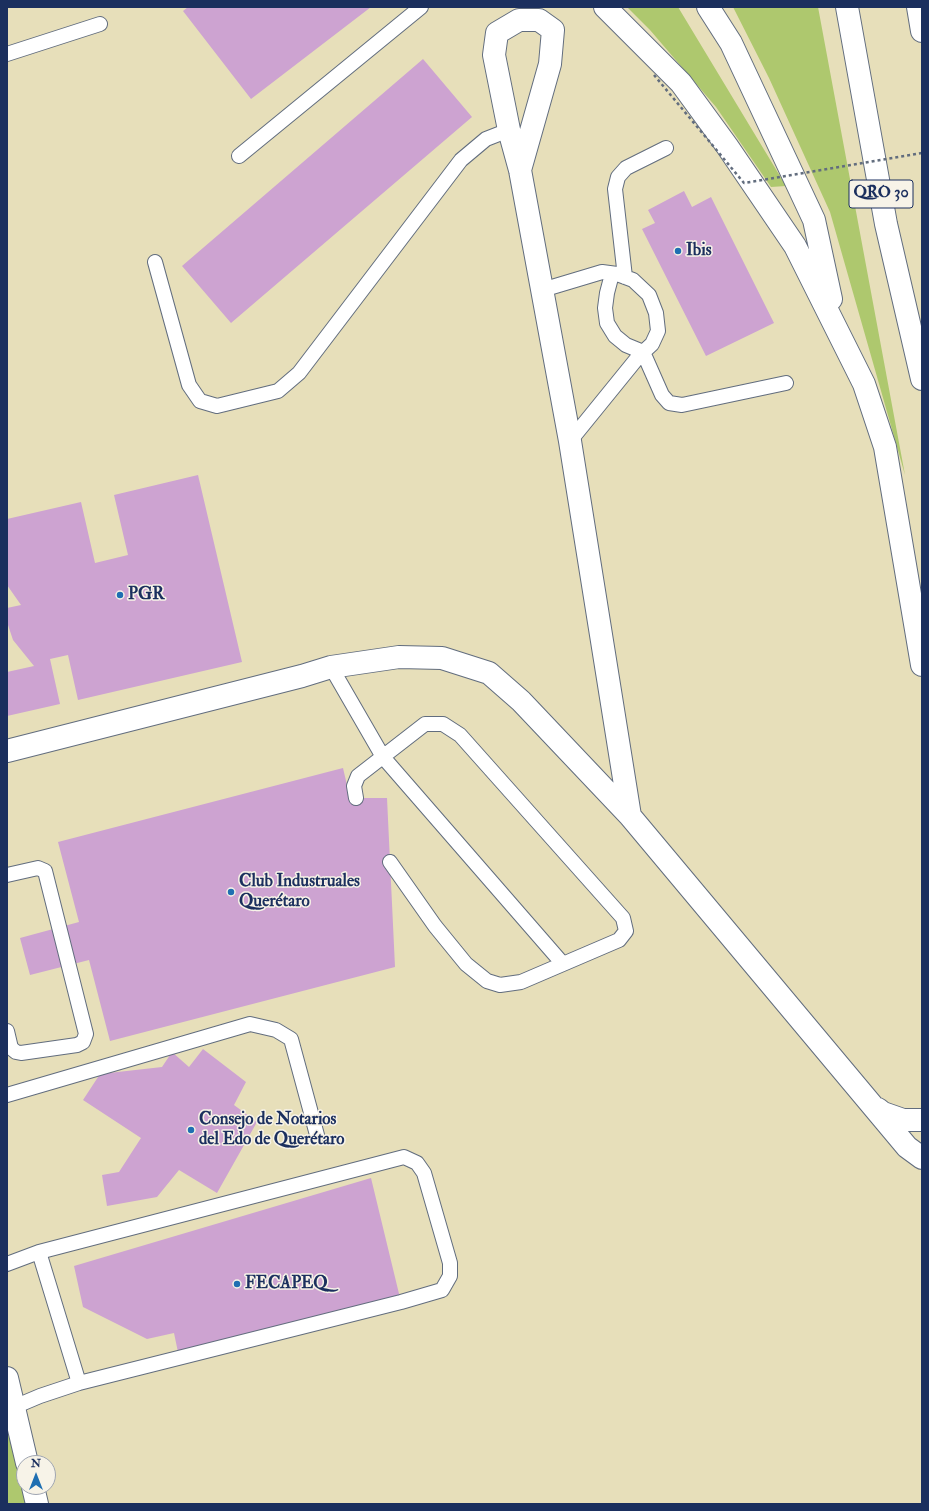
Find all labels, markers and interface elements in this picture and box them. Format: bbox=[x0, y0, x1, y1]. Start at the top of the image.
road number: QRO 30 bbox=[849, 180, 913, 208]
place label: Ibis bbox=[686, 241, 712, 261]
marker: Ibis bbox=[673, 246, 683, 256]
place label: PGR bbox=[128, 585, 164, 605]
marker: PGR bbox=[115, 590, 125, 600]
place label: Club Industruales Querétaro bbox=[239, 872, 360, 912]
marker: Club Industruales Querétaro bbox=[226, 887, 236, 897]
place label: Consejo de Notarios del Edo de Querétaro bbox=[199, 1110, 344, 1150]
marker: Consejo de Notarios del Edo de Querétaro bbox=[186, 1125, 196, 1135]
place label: FECAPEQ bbox=[245, 1274, 328, 1294]
marker: FECAPEQ bbox=[232, 1279, 242, 1289]
north arrow bbox=[16, 1455, 56, 1495]
text: N bbox=[31, 1457, 41, 1470]

